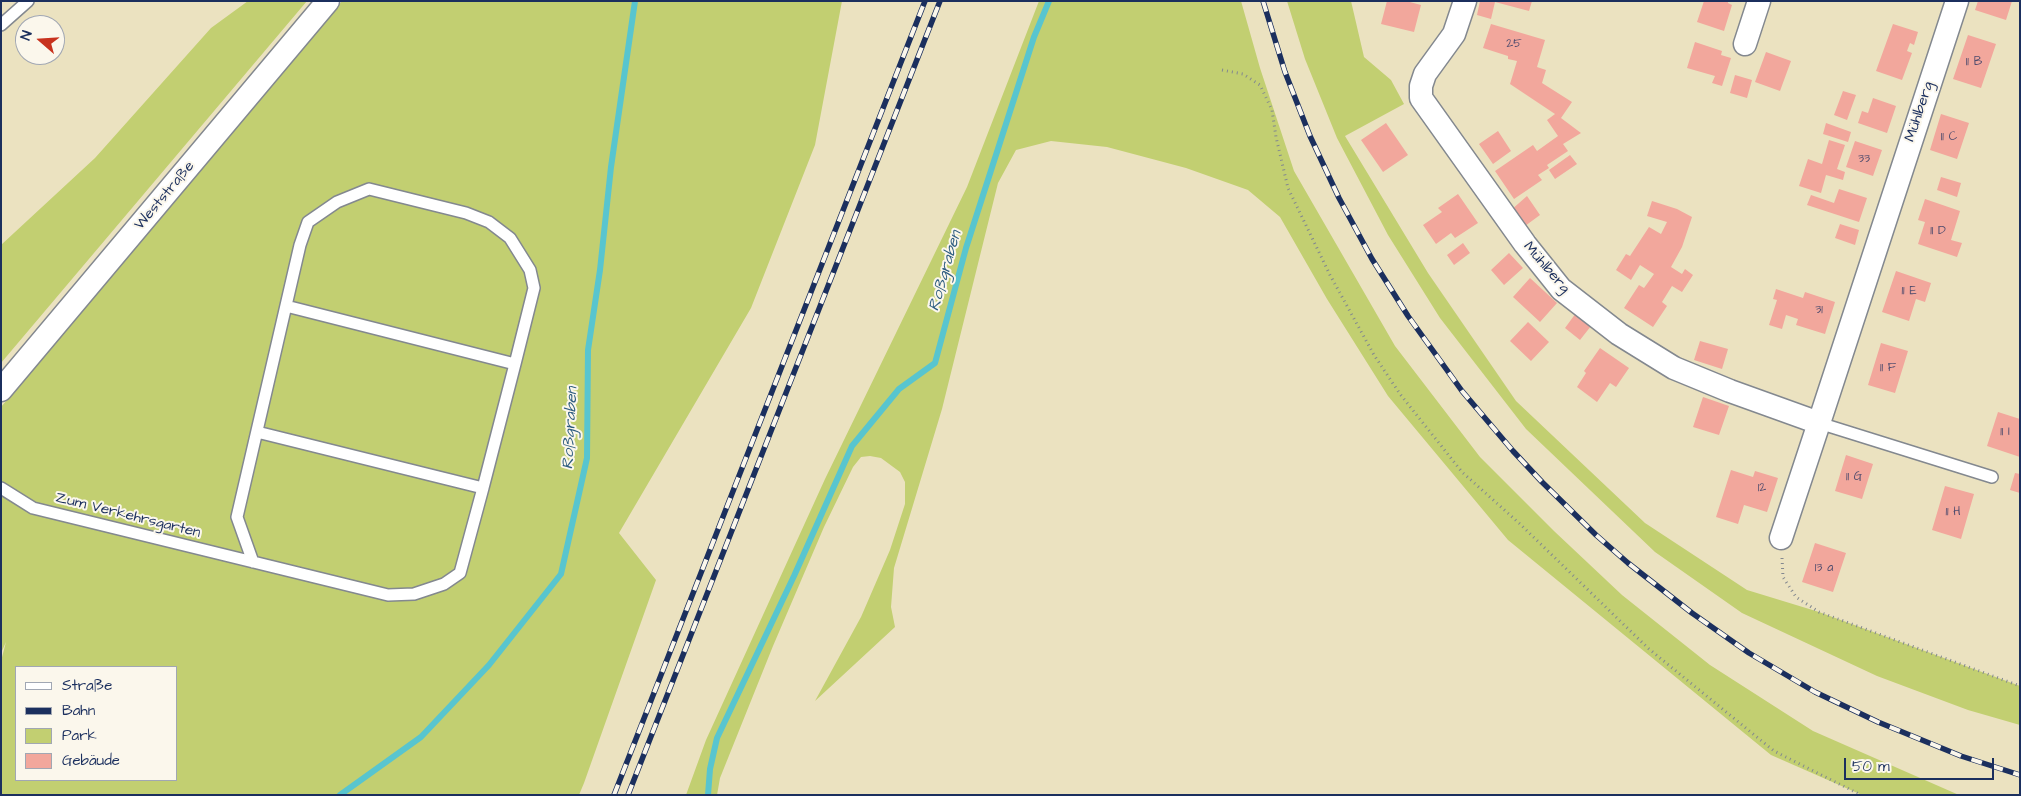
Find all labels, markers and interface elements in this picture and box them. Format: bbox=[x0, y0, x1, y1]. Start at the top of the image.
north arrow bbox=[15, 15, 65, 65]
text: N bbox=[16, 28, 38, 43]
house number: 25 bbox=[1506, 37, 1522, 51]
house number: 11 B bbox=[1966, 55, 1982, 69]
street label: Mühlberg bbox=[1902, 80, 1938, 144]
house number: 11 C bbox=[1941, 130, 1957, 144]
house number: 33 bbox=[1858, 152, 1870, 166]
street label: Weststraße bbox=[131, 158, 199, 234]
house number: 11 D bbox=[1930, 224, 1946, 238]
water label: Roßgraben bbox=[925, 229, 967, 313]
street label: Mühlberg bbox=[1519, 239, 1573, 297]
house number: 11 E bbox=[1902, 284, 1916, 298]
house number: 31 bbox=[1815, 303, 1823, 317]
house number: 11 F bbox=[1880, 361, 1896, 375]
water label: Roßgraben bbox=[559, 386, 583, 470]
house number: 11 I bbox=[2000, 425, 2010, 439]
house number: 11 G bbox=[1846, 470, 1862, 484]
house number: 12 bbox=[1758, 481, 1766, 495]
street label: Zum Verkehrsgarten bbox=[54, 489, 202, 543]
house number: 11 H bbox=[1945, 505, 1961, 519]
house number: 13 a bbox=[1815, 561, 1833, 575]
legend bbox=[15, 666, 178, 781]
text: Straße bbox=[62, 675, 112, 696]
text: Bahn bbox=[62, 700, 95, 721]
text: Park bbox=[62, 725, 97, 746]
scale bar bbox=[1846, 748, 1996, 780]
text: Gebäude bbox=[62, 750, 120, 771]
text: 50 m bbox=[1852, 756, 1890, 777]

